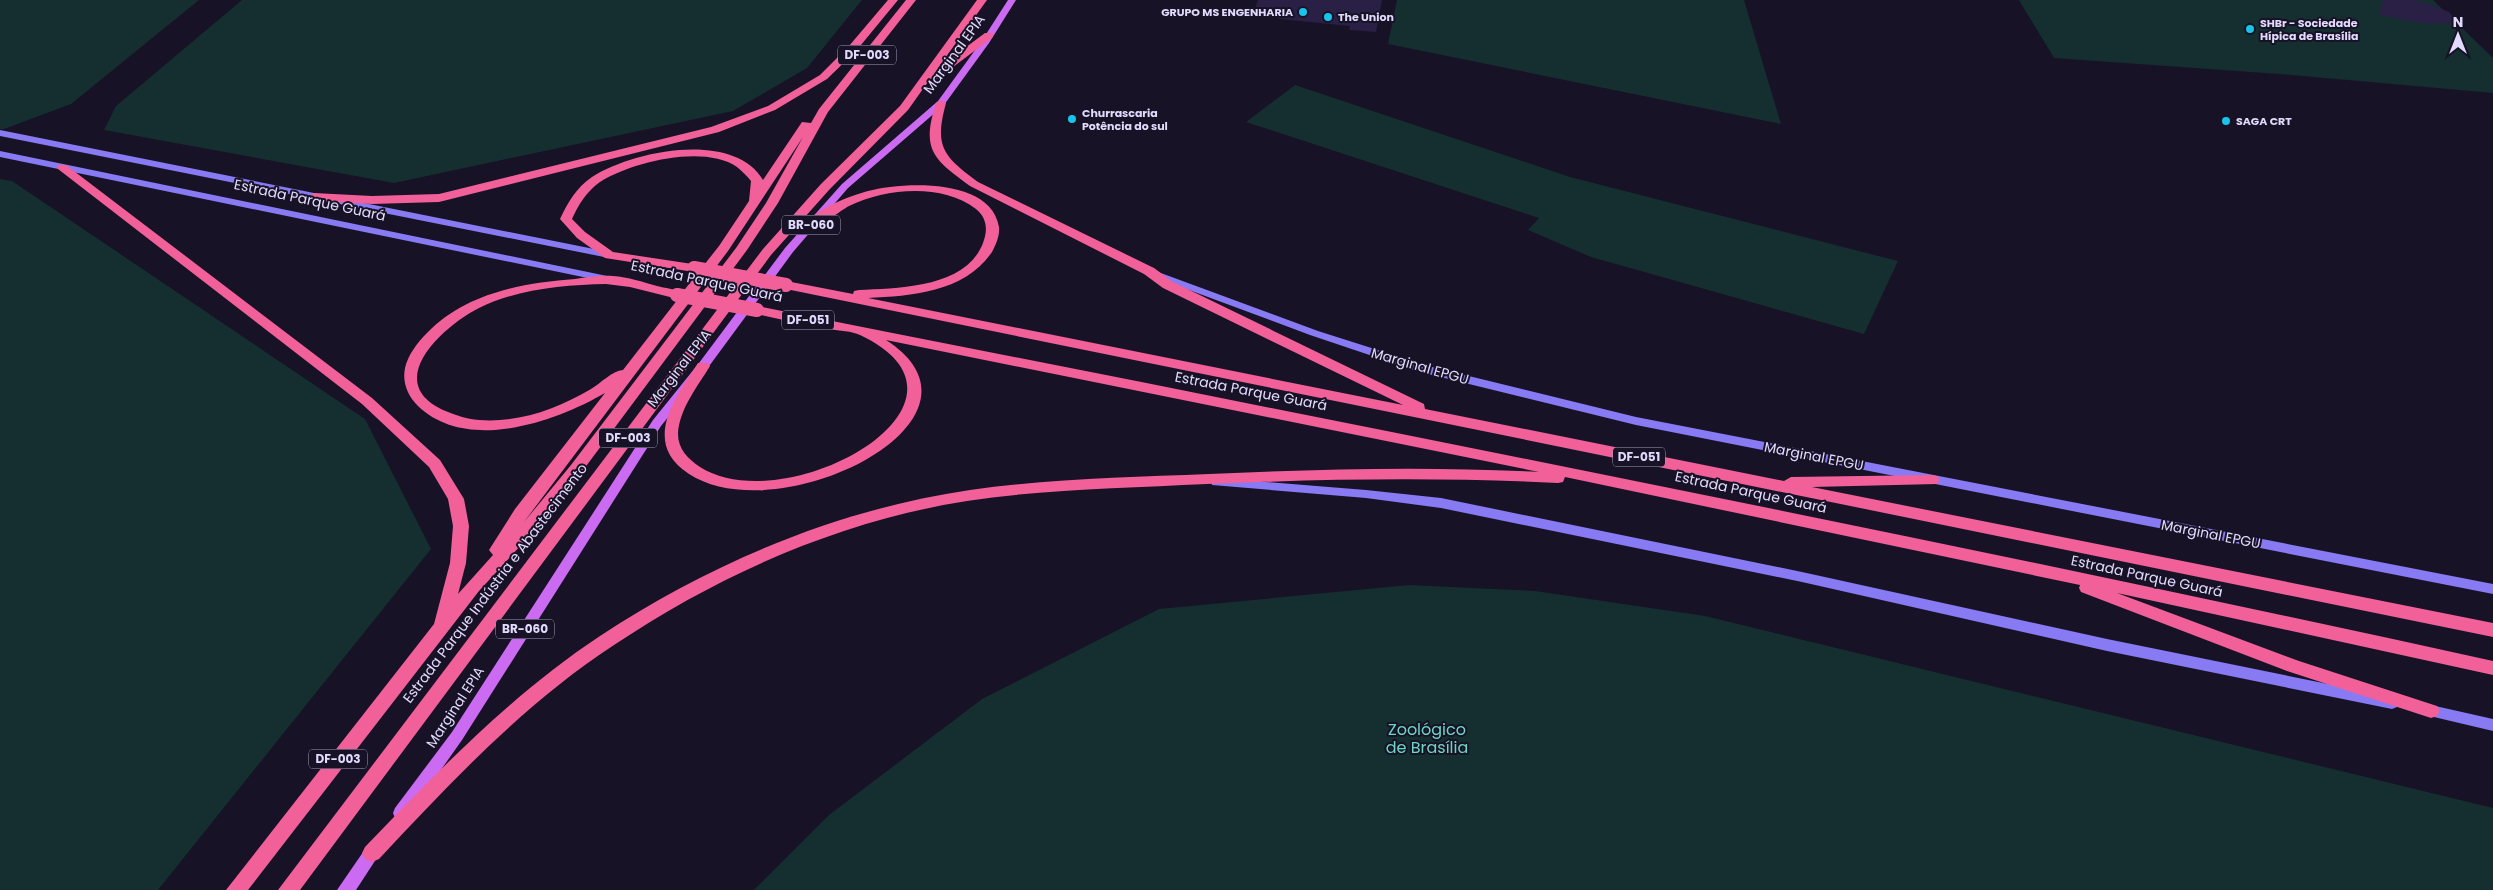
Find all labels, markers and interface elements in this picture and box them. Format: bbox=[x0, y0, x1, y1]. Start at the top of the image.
place label: GRUPO MS ENGENHARIA bbox=[1161, 4, 1293, 20]
marker: GRUPO MS ENGENHARIA bbox=[1297, 6, 1309, 18]
place label: The Union bbox=[1338, 9, 1394, 25]
street label: Marginal EPIA bbox=[918, 10, 990, 98]
north arrow bbox=[2433, 10, 2483, 60]
marker: The Union bbox=[1322, 11, 1334, 23]
text: N bbox=[2453, 12, 2463, 32]
place label: SHBr - Sociedade Hípica de Brasília bbox=[2260, 15, 2358, 44]
marker: SHBr - Sociedade Hípica de Brasília bbox=[2244, 23, 2256, 35]
road number: DF-003 bbox=[838, 46, 896, 64]
place label: Churrascaria Potência do sul bbox=[1082, 105, 1168, 134]
marker: Churrascaria Potência do sul bbox=[1066, 113, 1078, 125]
place label: SAGA CRT bbox=[2236, 113, 2292, 129]
marker: SAGA CRT bbox=[2220, 115, 2232, 127]
street label: Estrada Parque Guará bbox=[232, 174, 388, 226]
road number: BR-060 bbox=[782, 216, 840, 234]
street label: Estrada Parque Guará bbox=[629, 255, 785, 307]
road number: DF-051 bbox=[782, 310, 834, 330]
street label: Marginal EPIA bbox=[642, 325, 716, 411]
street label: Marginal EPGU bbox=[1369, 342, 1471, 390]
street label: Estrada Parque Guará bbox=[1173, 366, 1329, 416]
road number: DF-003 bbox=[599, 428, 657, 448]
street label: Marginal EPGU bbox=[1763, 437, 1865, 475]
road number: DF-051 bbox=[1613, 448, 1665, 467]
street label: Estrada Parque Indústria e Abastecimento bbox=[398, 459, 592, 707]
street label: Estrada Parque Guará bbox=[1673, 466, 1829, 518]
street label: Marginal EPGU bbox=[2160, 515, 2262, 553]
street label: Estrada Parque Guará bbox=[2069, 550, 2225, 602]
road number: BR-060 bbox=[496, 620, 554, 638]
street label: Marginal EPIA bbox=[421, 662, 489, 752]
park label: Zoológico de Brasília bbox=[1386, 718, 1468, 759]
road number: DF-003 bbox=[309, 750, 367, 769]

